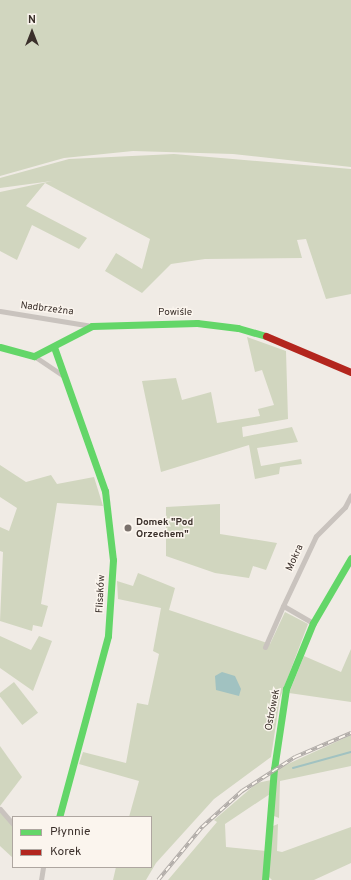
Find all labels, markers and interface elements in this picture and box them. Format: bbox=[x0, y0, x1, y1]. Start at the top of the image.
north arrow bbox=[12, 12, 52, 52]
text: N bbox=[28, 13, 36, 27]
street label: Nadbrzeżna bbox=[20, 300, 74, 318]
street label: Powiśle bbox=[158, 307, 192, 319]
place label: Domek "Pod Orzechem" bbox=[136, 516, 193, 540]
marker: Domek "Pod Orzechem" bbox=[123, 523, 133, 533]
street label: Mokra bbox=[284, 543, 306, 573]
street label: Flisaków bbox=[94, 575, 108, 613]
street label: Ostrówek bbox=[263, 688, 283, 732]
legend bbox=[12, 816, 152, 868]
text: Płynnie bbox=[50, 824, 90, 840]
text: Korek bbox=[50, 844, 81, 860]

